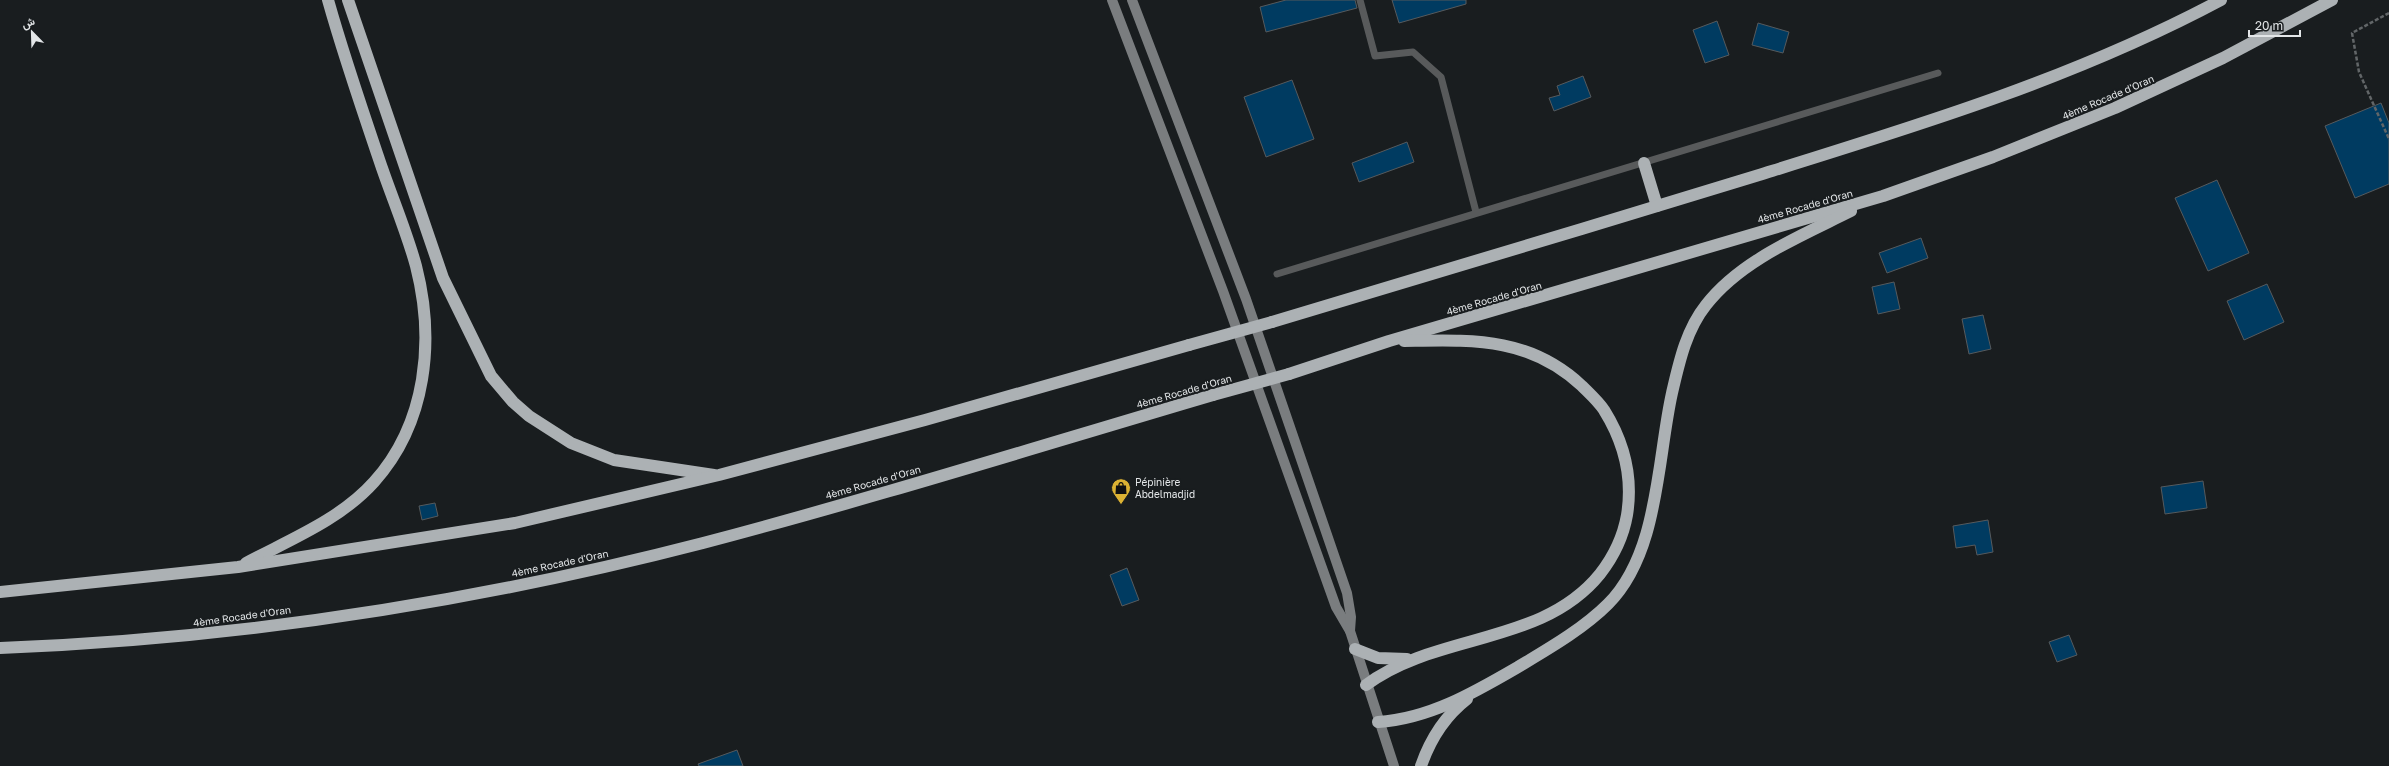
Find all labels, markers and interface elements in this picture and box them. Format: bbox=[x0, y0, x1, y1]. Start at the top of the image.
north arrow bbox=[12, 12, 52, 52]
scale bar bbox=[2249, 12, 2300, 38]
text: ش bbox=[19, 14, 37, 32]
text: 20 m bbox=[2255, 18, 2283, 33]
street label: 4ème Rocade d'Oran bbox=[2060, 72, 2156, 122]
street label: 4ème Rocade d'Oran bbox=[1756, 187, 1854, 225]
street label: 4ème Rocade d'Oran bbox=[1445, 279, 1543, 317]
street label: 4ème Rocade d'Oran bbox=[1135, 372, 1233, 410]
street label: 4ème Rocade d'Oran bbox=[824, 463, 922, 501]
place label: Pépinière Abdelmadjid bbox=[1135, 476, 1195, 500]
shop icon: Pépinière Abdelmadjid bbox=[1110, 477, 1132, 505]
street label: 4ème Rocade d'Oran bbox=[511, 547, 609, 579]
street label: 4ème Rocade d'Oran bbox=[192, 603, 292, 629]

